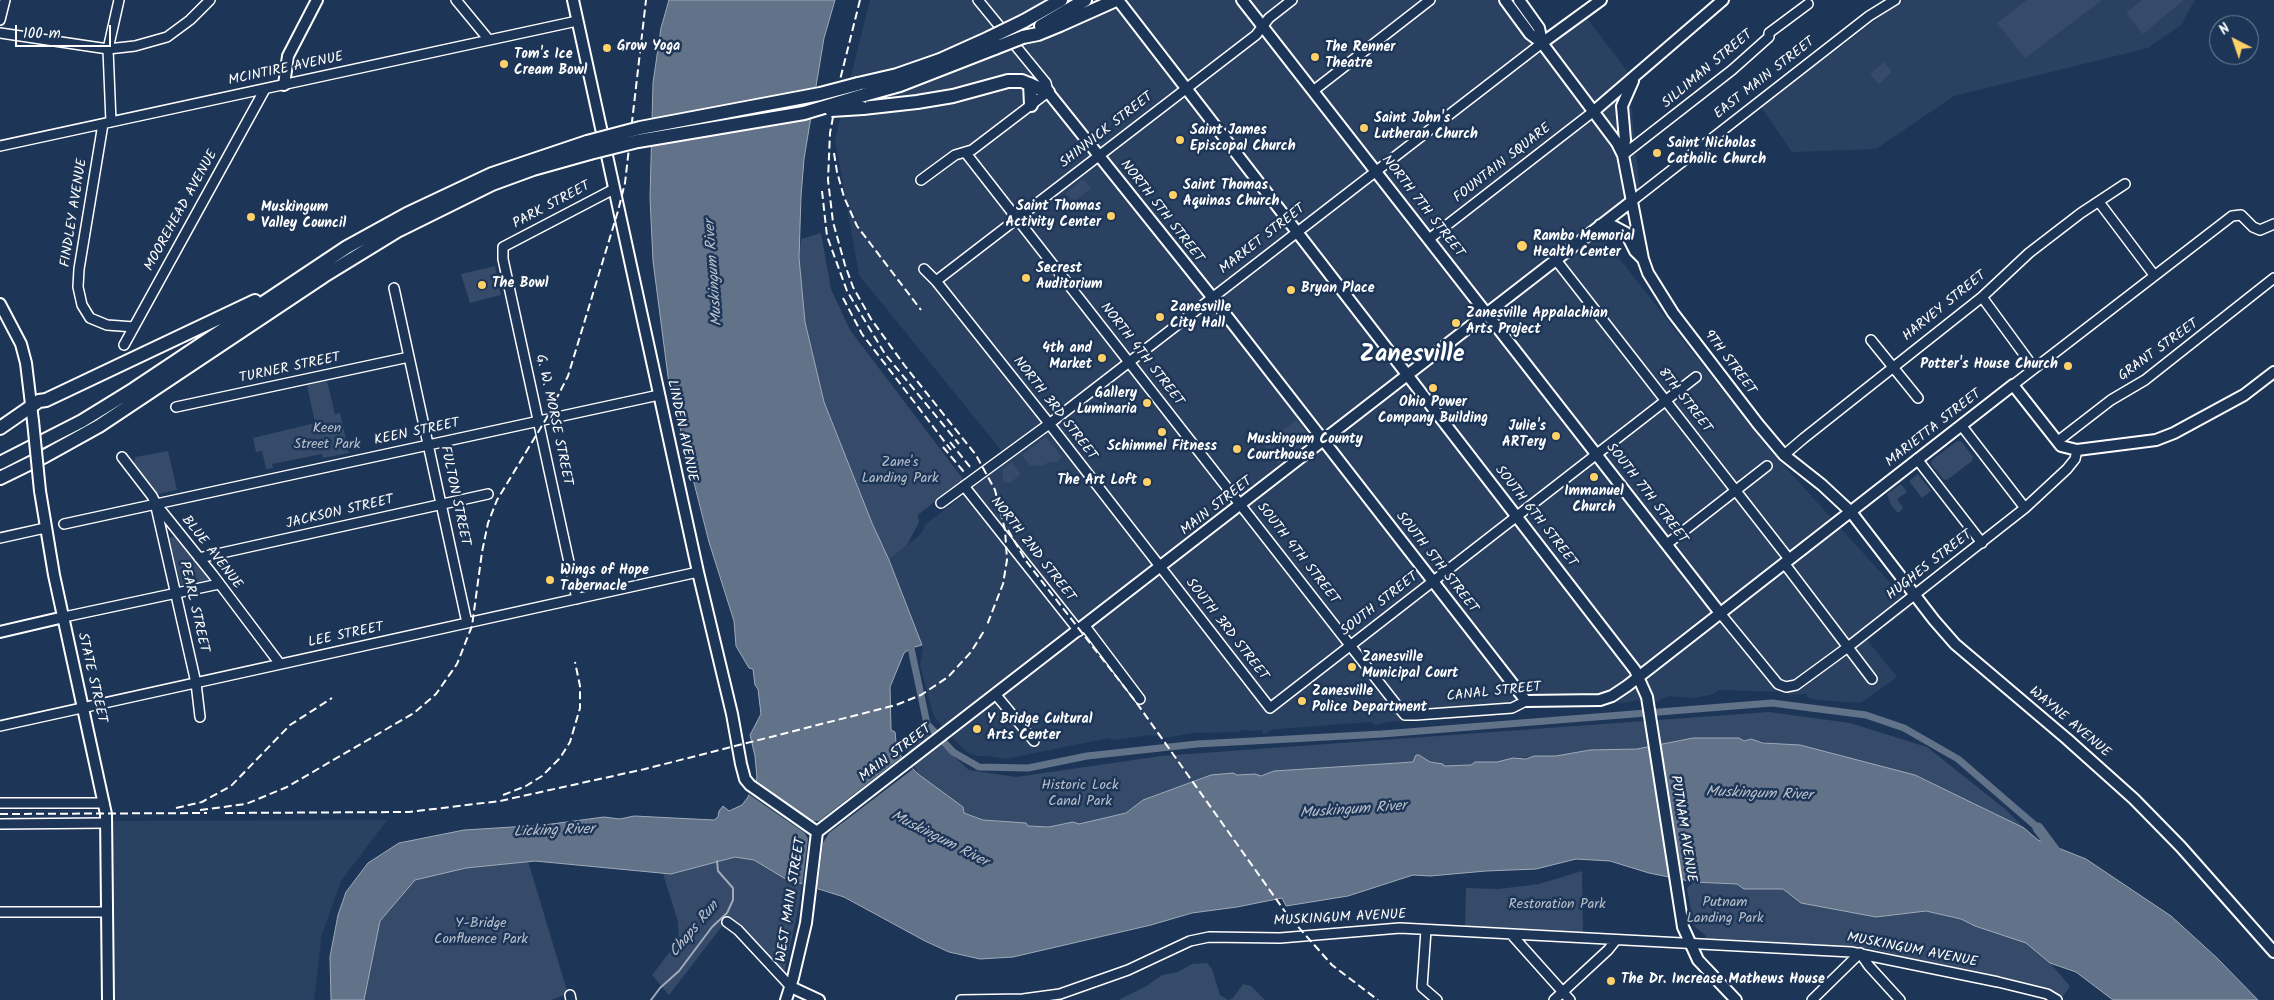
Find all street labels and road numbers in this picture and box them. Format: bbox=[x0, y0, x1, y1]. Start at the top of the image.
street label: SILLIMAN STREET bbox=[1659, 27, 1757, 113]
street label: EAST MAIN STREET bbox=[1711, 34, 1819, 124]
street label: MCINTIRE AVENUE bbox=[227, 50, 345, 90]
street label: SHINNICK STREET bbox=[1057, 89, 1157, 173]
street label: FOUNTAIN SQUARE bbox=[1451, 121, 1555, 207]
street label: MOOREHEAD AVENUE bbox=[142, 148, 222, 274]
street label: NORTH 7TH STREET bbox=[1377, 153, 1467, 261]
street label: FINDLEY AVENUE bbox=[58, 157, 92, 269]
street label: NORTH 5TH STREET bbox=[1116, 157, 1206, 267]
street label: PARK STREET bbox=[510, 179, 594, 233]
street label: MARKET STREET bbox=[1217, 201, 1309, 279]
street label: HARVEY STREET bbox=[1900, 268, 1990, 346]
street label: NORTH 4TH STREET bbox=[1096, 300, 1186, 410]
street label: GRANT STREET bbox=[2116, 316, 2202, 386]
street label: 9TH STREET bbox=[1699, 327, 1759, 399]
street label: TURNER STREET bbox=[238, 350, 342, 388]
street label: G. W. MORSE STREET bbox=[531, 353, 575, 487]
street label: NORTH 3RD STREET bbox=[1008, 354, 1100, 464]
street label: 8TH STREET bbox=[1653, 365, 1715, 437]
street label: LINDEN AVENUE bbox=[662, 378, 700, 484]
street label: MARIETTA STREET bbox=[1883, 387, 1985, 471]
street label: KEEN STREET bbox=[373, 416, 461, 450]
street label: SOUTH 7TH STREET bbox=[1602, 440, 1690, 548]
street label: FULTON STREET bbox=[435, 445, 473, 547]
street label: SOUTH 6TH STREET bbox=[1490, 463, 1580, 571]
street label: MAIN STREET bbox=[1178, 474, 1256, 540]
street label: JACKSON STREET bbox=[285, 492, 395, 534]
street label: NORTH 2ND STREET bbox=[986, 494, 1078, 606]
street label: SOUTH 4TH STREET bbox=[1252, 500, 1342, 608]
street label: SOUTH 5TH STREET bbox=[1391, 509, 1481, 617]
street label: BLUE AVENUE bbox=[177, 513, 245, 593]
street label: HUGHES STREET bbox=[1884, 527, 1976, 605]
street label: PEARL STREET bbox=[174, 560, 212, 654]
street label: SOUTH STREET bbox=[1338, 569, 1422, 641]
street label: SOUTH 3RD STREET bbox=[1181, 576, 1271, 684]
street label: LEE STREET bbox=[307, 620, 385, 652]
street label: STATE STREET bbox=[73, 631, 109, 725]
street label: CANAL STREET bbox=[1446, 680, 1542, 706]
street label: WAYNE AVENUE bbox=[2025, 684, 2113, 762]
street label: MAIN STREET bbox=[857, 721, 935, 787]
street label: PUTNAM AVENUE bbox=[1665, 774, 1699, 884]
street label: WEST MAIN STREET bbox=[774, 837, 810, 963]
street label: MUSKINGUM AVENUE bbox=[1273, 907, 1407, 931]
street label: MUSKINGUM AVENUE bbox=[1845, 930, 1979, 972]

